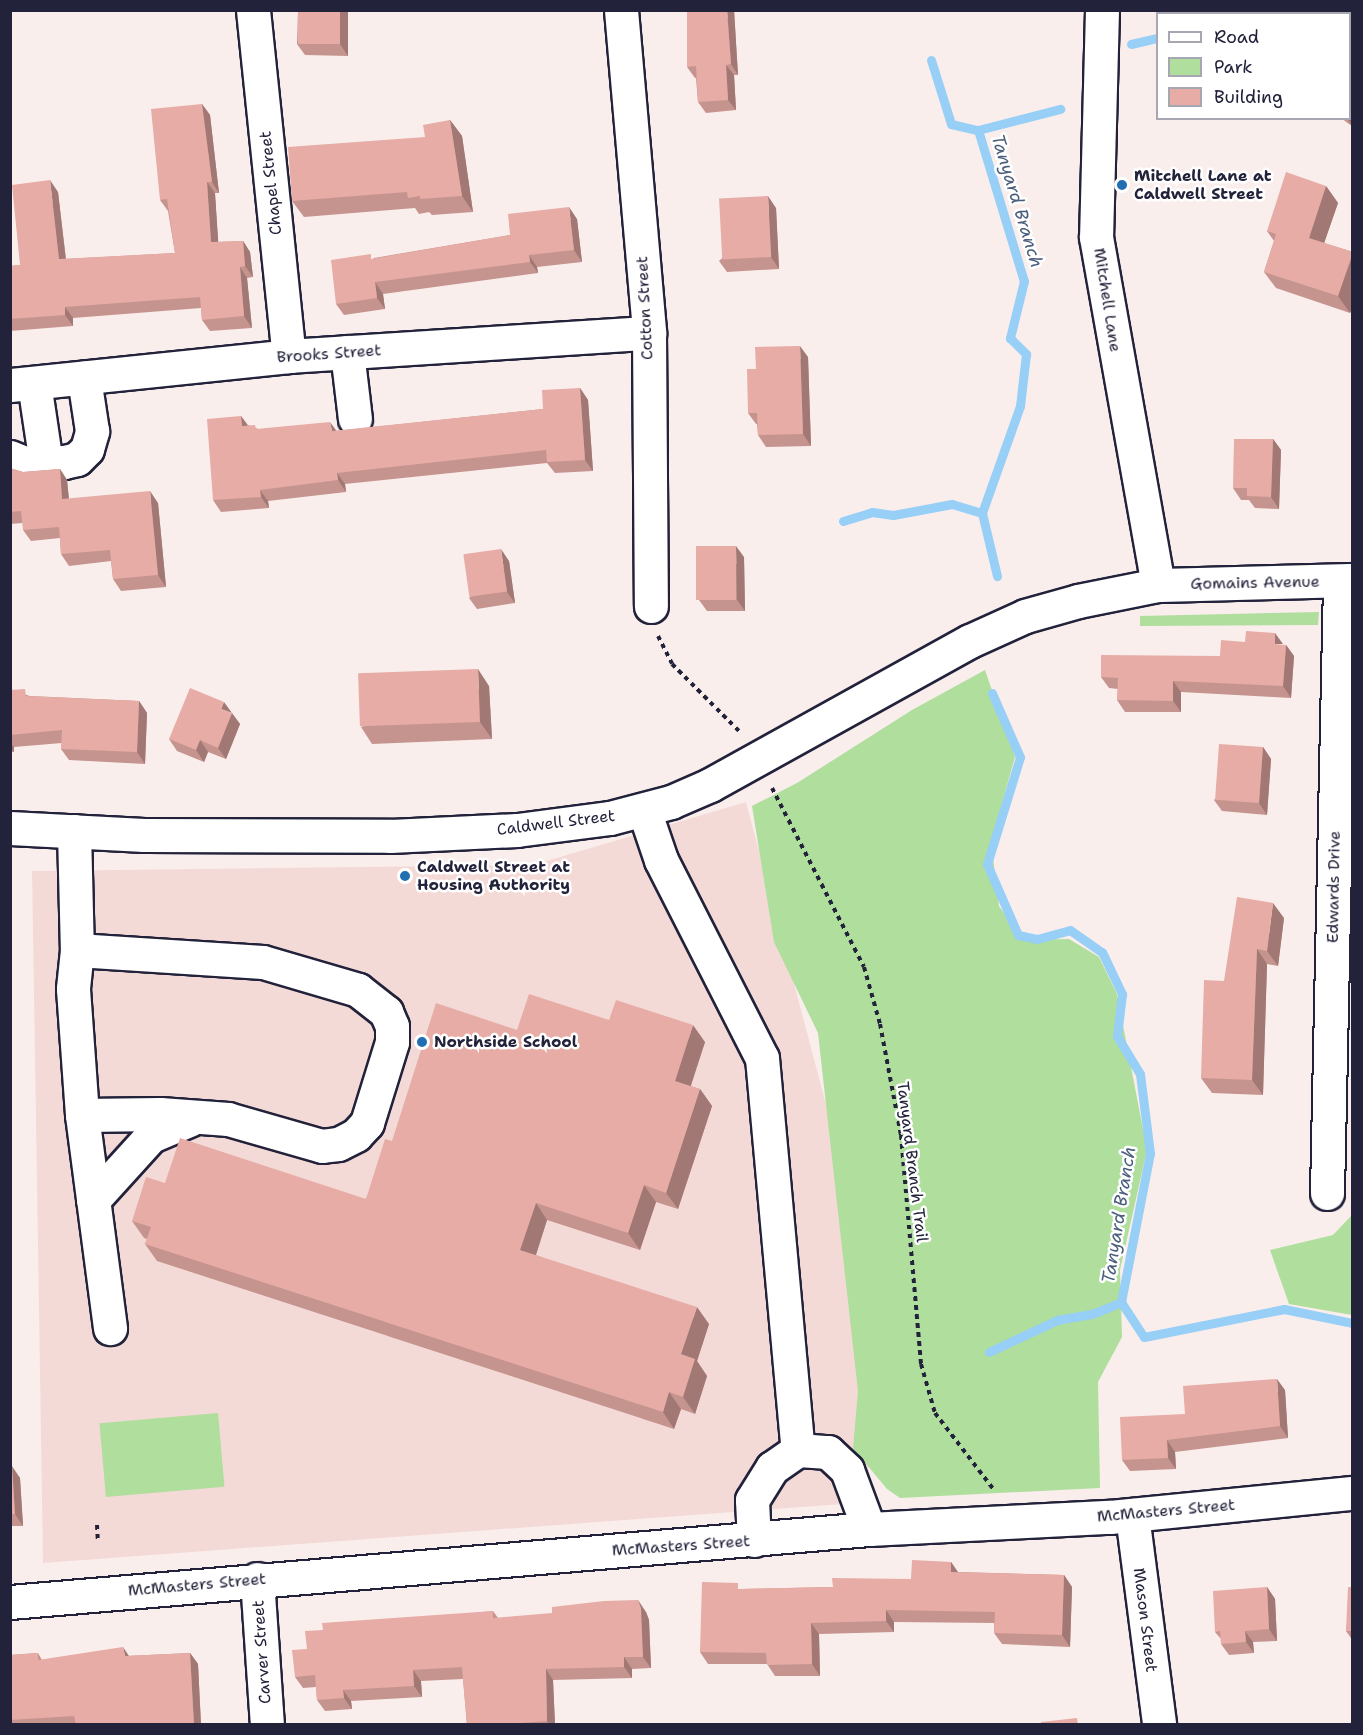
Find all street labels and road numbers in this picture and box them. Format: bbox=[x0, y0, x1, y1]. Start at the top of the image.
street label: Chapel Street bbox=[256, 130, 286, 236]
street label: Mitchell Lane bbox=[1089, 247, 1125, 353]
street label: Cotton Street bbox=[633, 256, 657, 360]
street label: Brooks Street bbox=[276, 341, 382, 367]
street label: Gomains Avenue bbox=[1190, 572, 1320, 594]
street label: Caldwell Street bbox=[496, 806, 616, 840]
street label: Edwards Drive bbox=[1323, 831, 1345, 943]
street label: Tanyard Branch Trail bbox=[893, 1081, 931, 1243]
street label: McMasters Street bbox=[1096, 1495, 1236, 1527]
street label: McMasters Street bbox=[611, 1532, 751, 1560]
street label: Mason Street bbox=[1129, 1567, 1161, 1673]
street label: McMasters Street bbox=[127, 1569, 267, 1601]
street label: Carver Street bbox=[249, 1599, 275, 1705]

